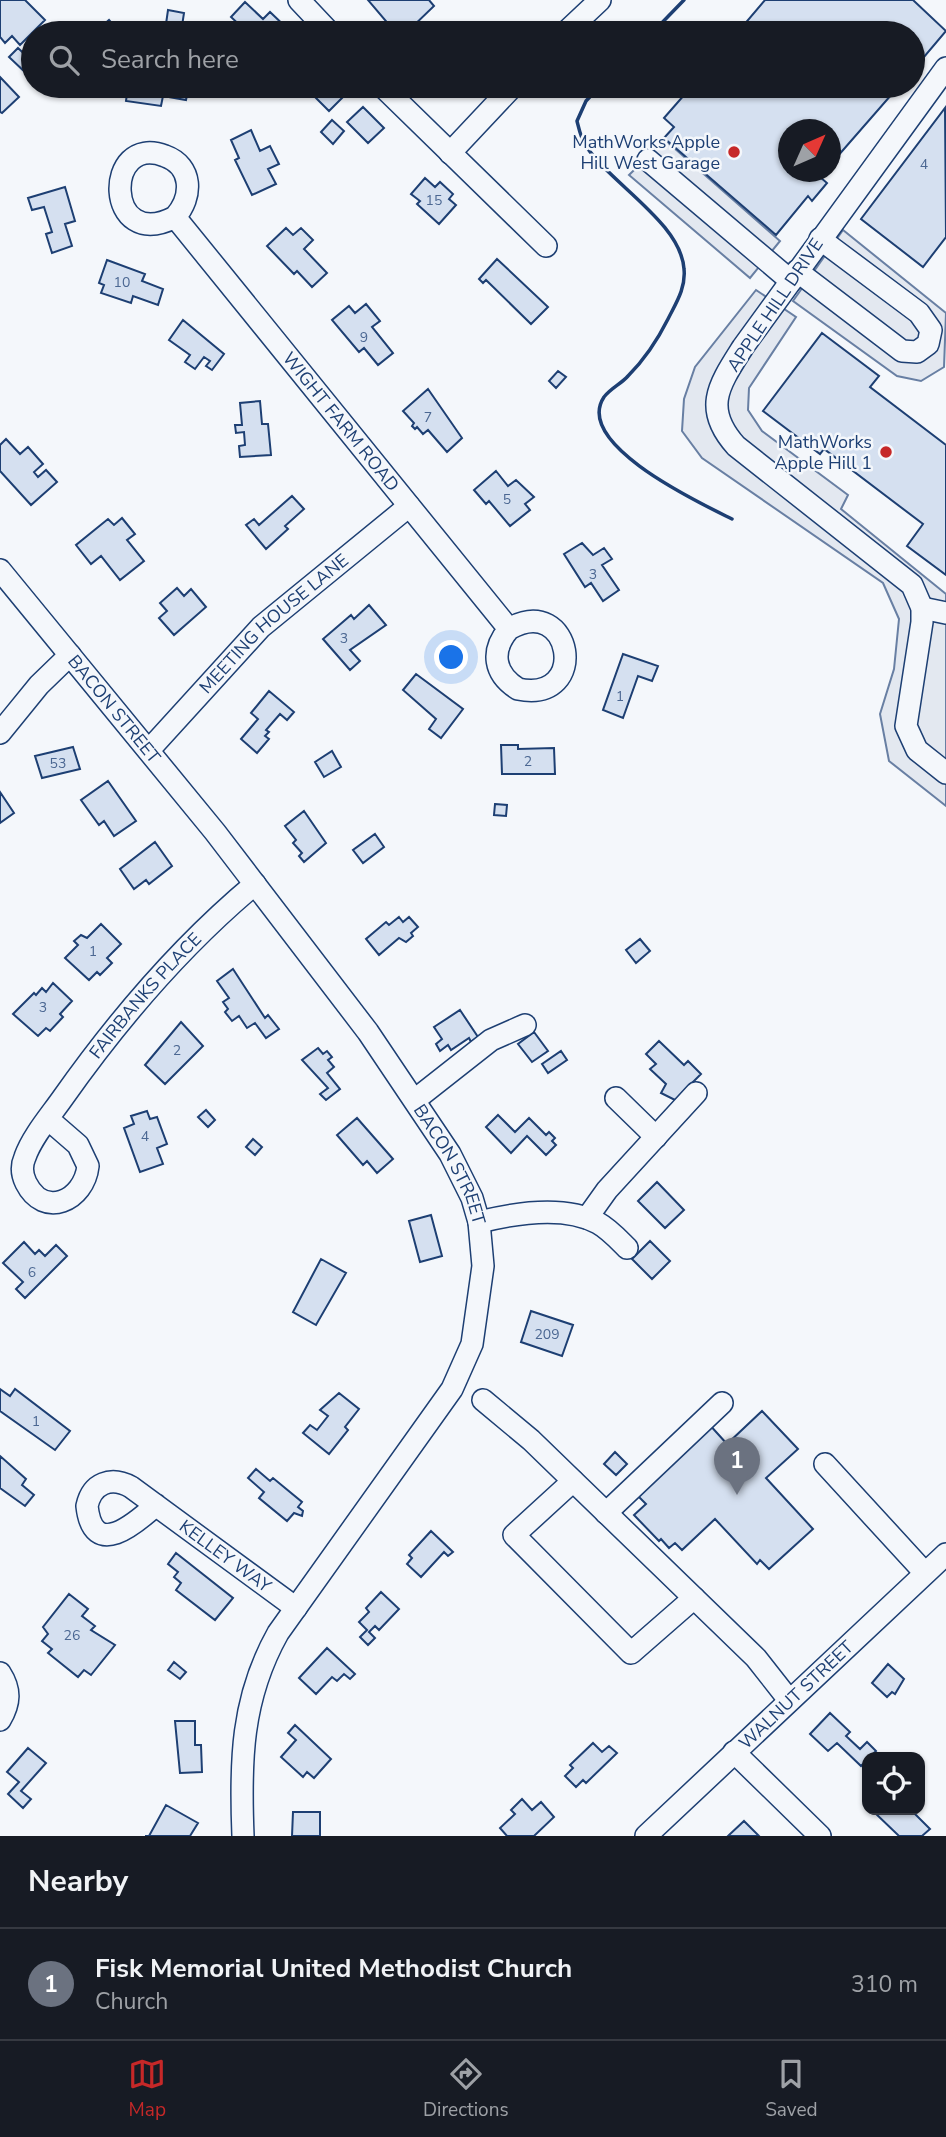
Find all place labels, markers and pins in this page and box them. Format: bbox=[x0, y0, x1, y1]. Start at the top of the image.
place label: MathWorks Apple Hill West Garage bbox=[572, 130, 720, 175]
marker: MathWorks Apple Hill West Garage bbox=[726, 144, 742, 160]
place label: MathWorks Apple Hill 1 bbox=[774, 430, 872, 475]
marker: MathWorks Apple Hill 1 bbox=[878, 444, 894, 460]
pin: 1 bbox=[714, 1437, 760, 1495]

